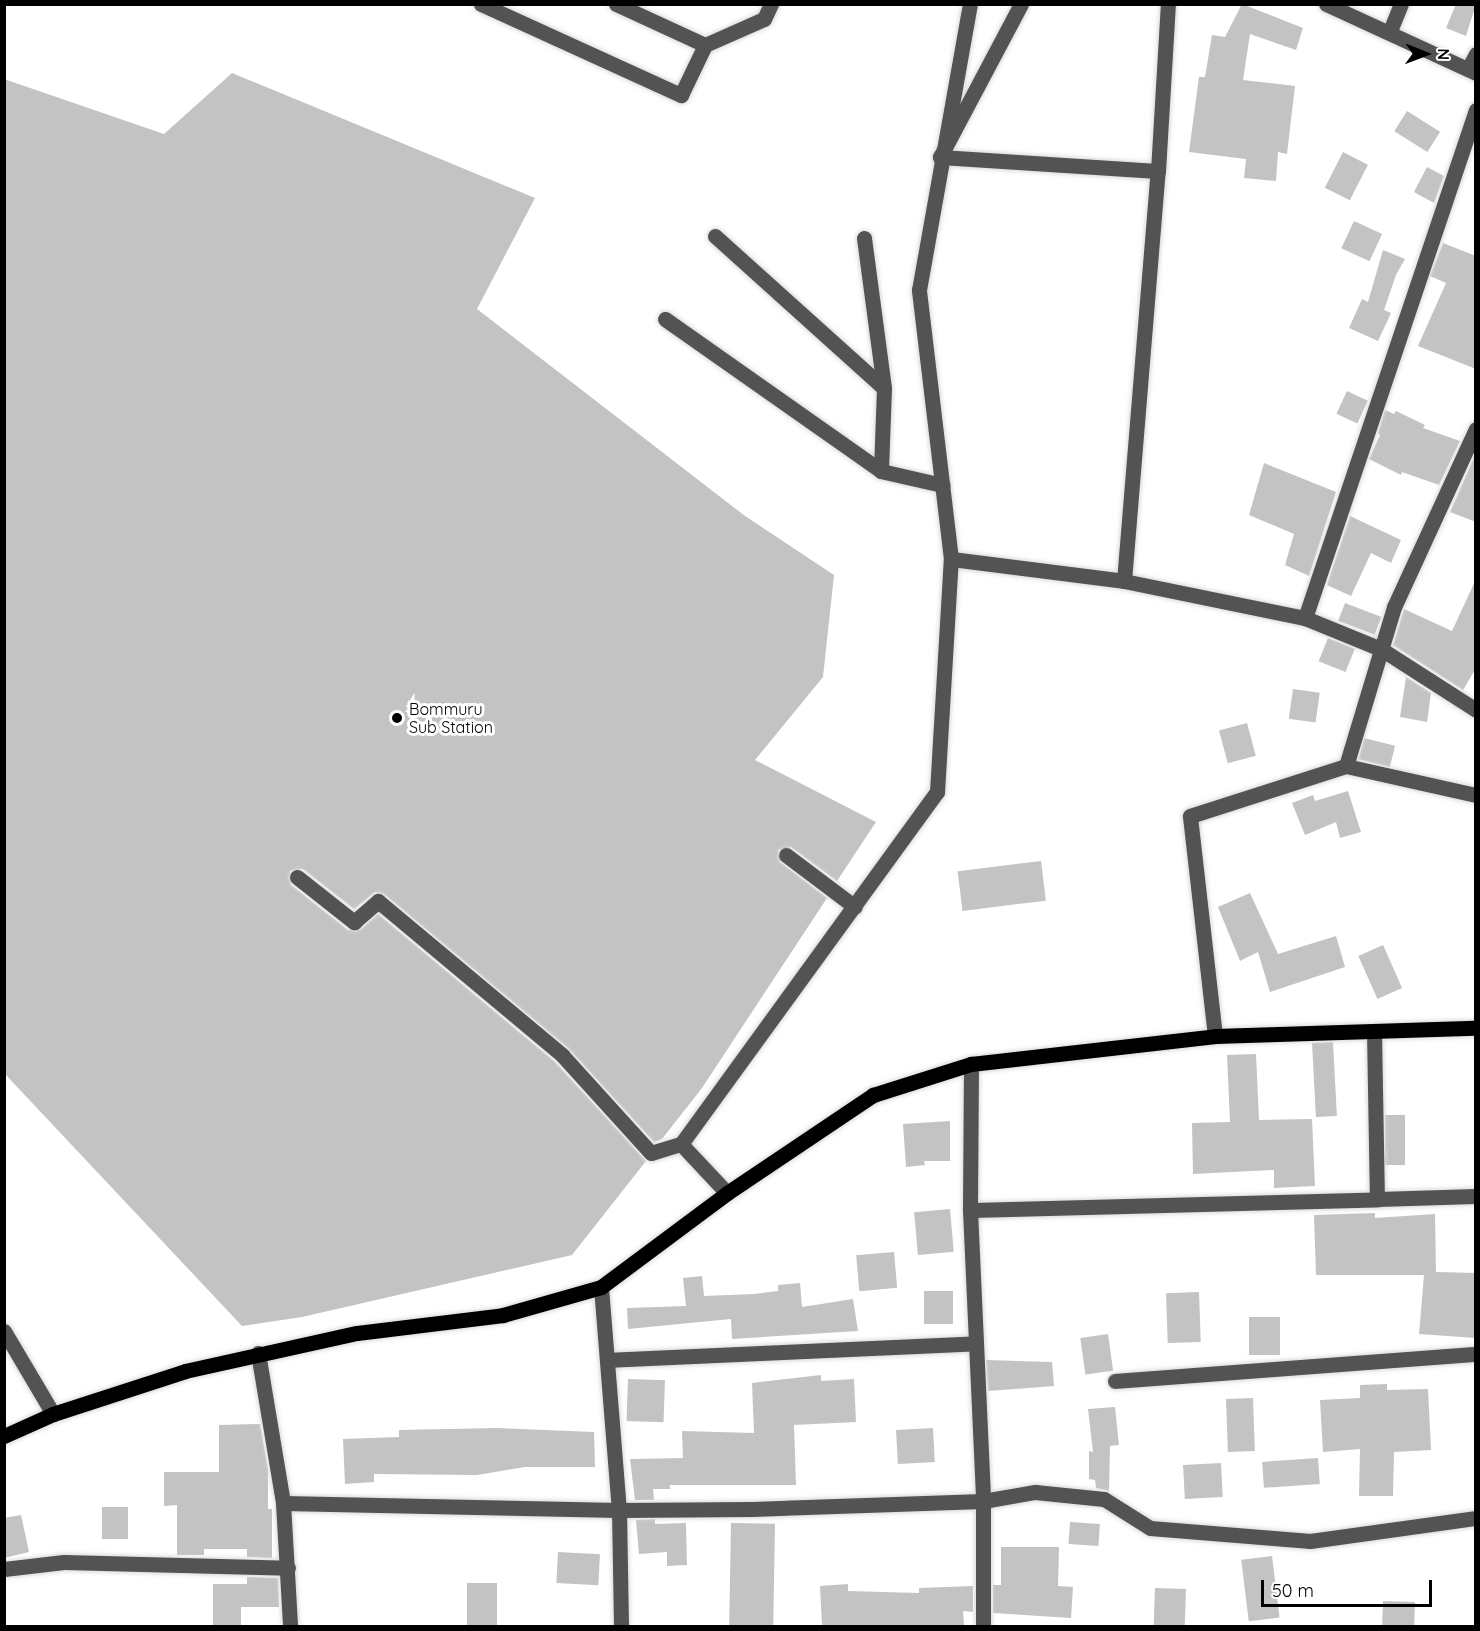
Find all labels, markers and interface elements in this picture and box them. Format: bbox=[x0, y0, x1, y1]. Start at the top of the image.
north arrow bbox=[1396, 24, 1456, 84]
text: N bbox=[1434, 48, 1454, 60]
place label: Bommuru Sub Station bbox=[409, 699, 493, 737]
marker: Bommuru Sub Station bbox=[390, 711, 404, 725]
scale bar bbox=[1264, 1568, 1435, 1606]
text: 50 m bbox=[1272, 1579, 1314, 1602]

